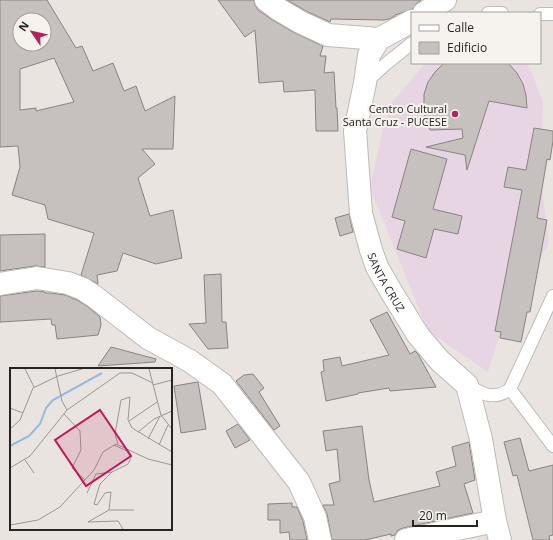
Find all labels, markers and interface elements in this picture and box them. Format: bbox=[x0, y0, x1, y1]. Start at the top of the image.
north arrow bbox=[12, 12, 52, 52]
legend bbox=[411, 12, 541, 64]
text: N bbox=[15, 18, 32, 34]
text: Calle bbox=[447, 19, 474, 36]
text: Edificio bbox=[447, 39, 487, 56]
place label: Centro Cultural Santa Cruz - PUCESE bbox=[343, 101, 447, 129]
marker: Centro Cultural Santa Cruz - PUCESE bbox=[450, 109, 460, 119]
street label: SANTA CRUZ bbox=[365, 250, 409, 314]
inset map bbox=[10, 368, 172, 530]
scale bar bbox=[413, 502, 477, 528]
text: 20 m bbox=[419, 507, 447, 524]

